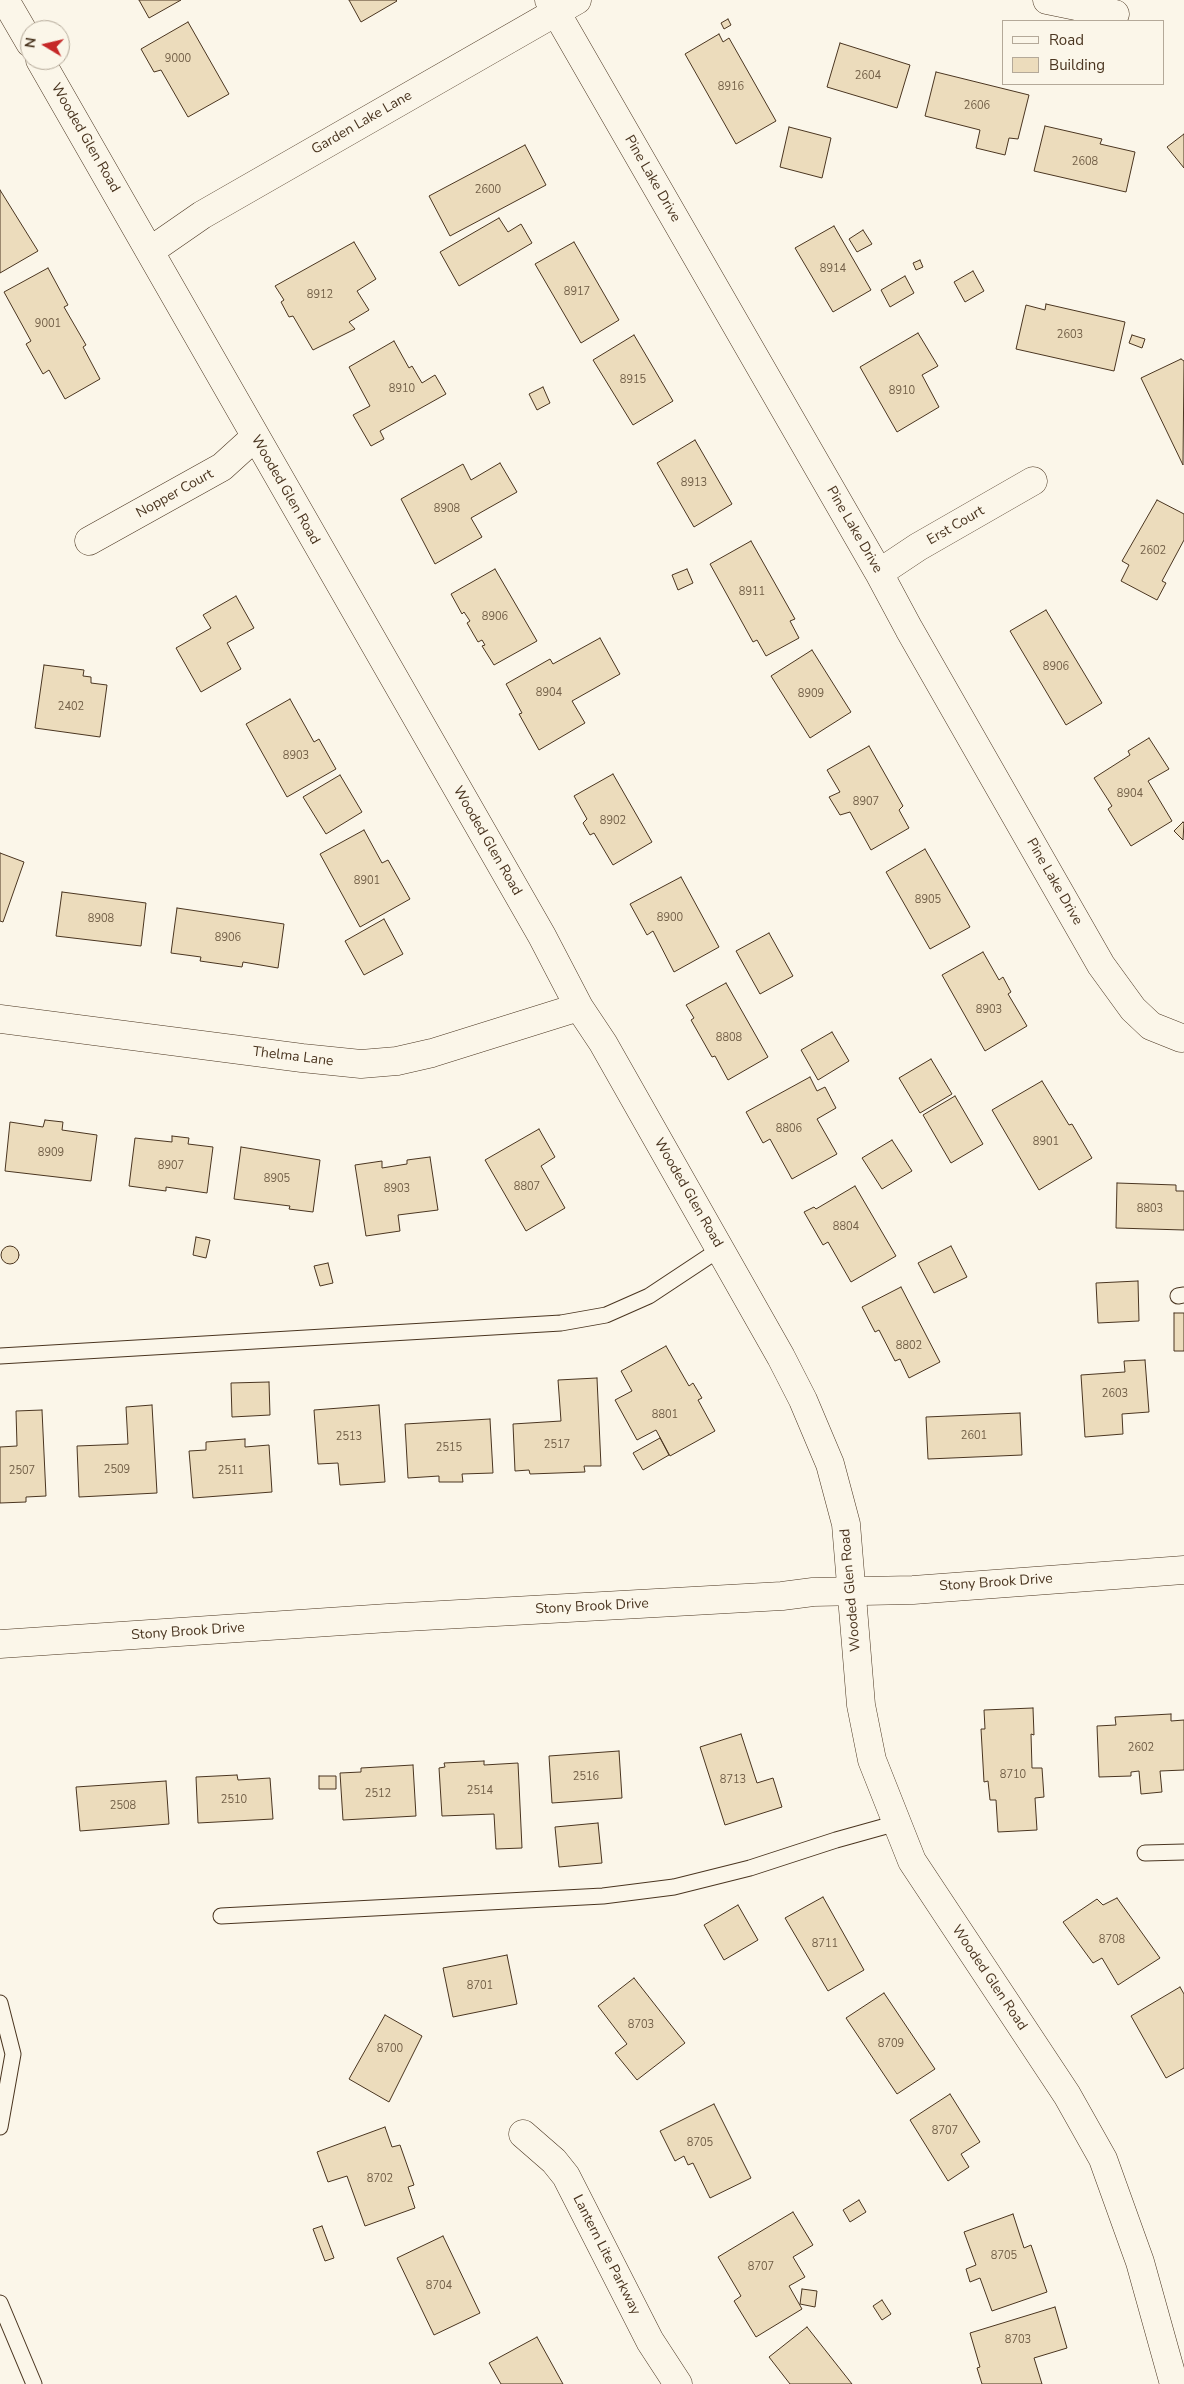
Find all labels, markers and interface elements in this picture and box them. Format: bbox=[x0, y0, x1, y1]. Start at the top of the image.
north arrow bbox=[20, 20, 70, 70]
legend bbox=[1002, 20, 1164, 85]
text: Road bbox=[1049, 30, 1084, 50]
text: N bbox=[20, 36, 41, 49]
house number: 9000 bbox=[165, 52, 191, 66]
text: Building bbox=[1049, 55, 1105, 75]
house number: 2604 bbox=[855, 69, 881, 83]
street label: Wooded Glen Road bbox=[47, 80, 123, 196]
house number: 8916 bbox=[718, 80, 744, 94]
street label: Garden Lake Lane bbox=[309, 87, 415, 159]
house number: 2606 bbox=[964, 99, 990, 113]
street label: Pine Lake Drive bbox=[620, 133, 684, 225]
house number: 2608 bbox=[1072, 155, 1098, 169]
house number: 2600 bbox=[475, 183, 501, 197]
house number: 8914 bbox=[820, 262, 846, 276]
house number: 8917 bbox=[564, 285, 590, 299]
house number: 8912 bbox=[307, 288, 333, 302]
house number: 9001 bbox=[35, 317, 61, 331]
house number: 2603 bbox=[1057, 328, 1083, 342]
house number: 8915 bbox=[620, 373, 646, 387]
house number: 8910 bbox=[389, 382, 415, 396]
house number: 8910 bbox=[889, 384, 915, 398]
street label: Wooded Glen Road bbox=[247, 432, 323, 548]
street label: Nopper Court bbox=[134, 466, 216, 522]
house number: 8913 bbox=[681, 476, 707, 490]
street label: Pine Lake Drive bbox=[822, 484, 886, 576]
house number: 8908 bbox=[434, 502, 460, 516]
street label: Erst Court bbox=[924, 503, 988, 549]
house number: 2602 bbox=[1140, 544, 1166, 558]
house number: 8911 bbox=[739, 585, 765, 599]
house number: 8906 bbox=[482, 610, 508, 624]
house number: 8906 bbox=[1043, 660, 1069, 674]
house number: 8904 bbox=[536, 686, 562, 700]
house number: 8909 bbox=[798, 687, 824, 701]
house number: 2402 bbox=[58, 700, 84, 714]
house number: 8903 bbox=[283, 749, 309, 763]
street label: Wooded Glen Road bbox=[449, 783, 525, 899]
house number: 8904 bbox=[1117, 787, 1143, 801]
house number: 8907 bbox=[853, 795, 879, 809]
house number: 8902 bbox=[600, 814, 626, 828]
street label: Pine Lake Drive bbox=[1022, 836, 1086, 928]
house number: 8901 bbox=[354, 874, 380, 888]
house number: 8905 bbox=[915, 893, 941, 907]
house number: 8900 bbox=[657, 911, 683, 925]
house number: 8908 bbox=[88, 912, 114, 926]
house number: 8906 bbox=[215, 931, 241, 945]
house number: 8903 bbox=[976, 1003, 1002, 1017]
house number: 8808 bbox=[716, 1031, 742, 1045]
street label: Thelma Lane bbox=[252, 1044, 334, 1070]
house number: 8806 bbox=[776, 1122, 802, 1136]
street label: Wooded Glen Road bbox=[650, 1135, 726, 1251]
house number: 8901 bbox=[1033, 1135, 1059, 1149]
house number: 8909 bbox=[38, 1146, 64, 1160]
house number: 8907 bbox=[158, 1159, 184, 1173]
house number: 8905 bbox=[264, 1172, 290, 1186]
house number: 8807 bbox=[514, 1180, 540, 1194]
house number: 8903 bbox=[384, 1182, 410, 1196]
house number: 8803 bbox=[1137, 1202, 1163, 1216]
house number: 8804 bbox=[833, 1220, 859, 1234]
house number: 8802 bbox=[896, 1339, 922, 1353]
house number: 2603 bbox=[1102, 1387, 1128, 1401]
house number: 8801 bbox=[652, 1408, 678, 1422]
house number: 2601 bbox=[961, 1429, 987, 1443]
house number: 2513 bbox=[336, 1430, 362, 1444]
house number: 2517 bbox=[544, 1438, 570, 1452]
house number: 2515 bbox=[436, 1441, 462, 1455]
house number: 2509 bbox=[104, 1463, 130, 1477]
house number: 2507 bbox=[9, 1464, 35, 1478]
house number: 2511 bbox=[218, 1464, 244, 1478]
street label: Wooded Glen Road bbox=[837, 1528, 865, 1652]
street label: Stony Brook Drive bbox=[939, 1571, 1053, 1595]
street label: Stony Brook Drive bbox=[535, 1596, 649, 1618]
street label: Stony Brook Drive bbox=[131, 1620, 245, 1644]
house number: 2602 bbox=[1128, 1741, 1154, 1755]
house number: 8710 bbox=[1000, 1768, 1026, 1782]
house number: 2516 bbox=[573, 1770, 599, 1784]
house number: 8713 bbox=[720, 1773, 746, 1787]
house number: 2514 bbox=[467, 1784, 493, 1798]
house number: 2512 bbox=[365, 1787, 391, 1801]
house number: 2510 bbox=[221, 1793, 247, 1807]
house number: 2508 bbox=[110, 1799, 136, 1813]
street label: Wooded Glen Road bbox=[948, 1922, 1030, 2034]
house number: 8708 bbox=[1099, 1933, 1125, 1947]
house number: 8711 bbox=[812, 1937, 838, 1951]
house number: 8701 bbox=[467, 1979, 493, 1993]
house number: 8703 bbox=[628, 2018, 654, 2032]
house number: 8709 bbox=[878, 2037, 904, 2051]
house number: 8700 bbox=[377, 2042, 403, 2056]
house number: 8707 bbox=[932, 2124, 958, 2138]
house number: 8705 bbox=[687, 2136, 713, 2150]
house number: 8702 bbox=[367, 2172, 393, 2186]
street label: Lantern Lite Parkway bbox=[568, 2192, 644, 2318]
house number: 8705 bbox=[991, 2249, 1017, 2263]
house number: 8707 bbox=[748, 2260, 774, 2274]
house number: 8704 bbox=[426, 2279, 452, 2293]
house number: 8703 bbox=[1005, 2333, 1031, 2347]

